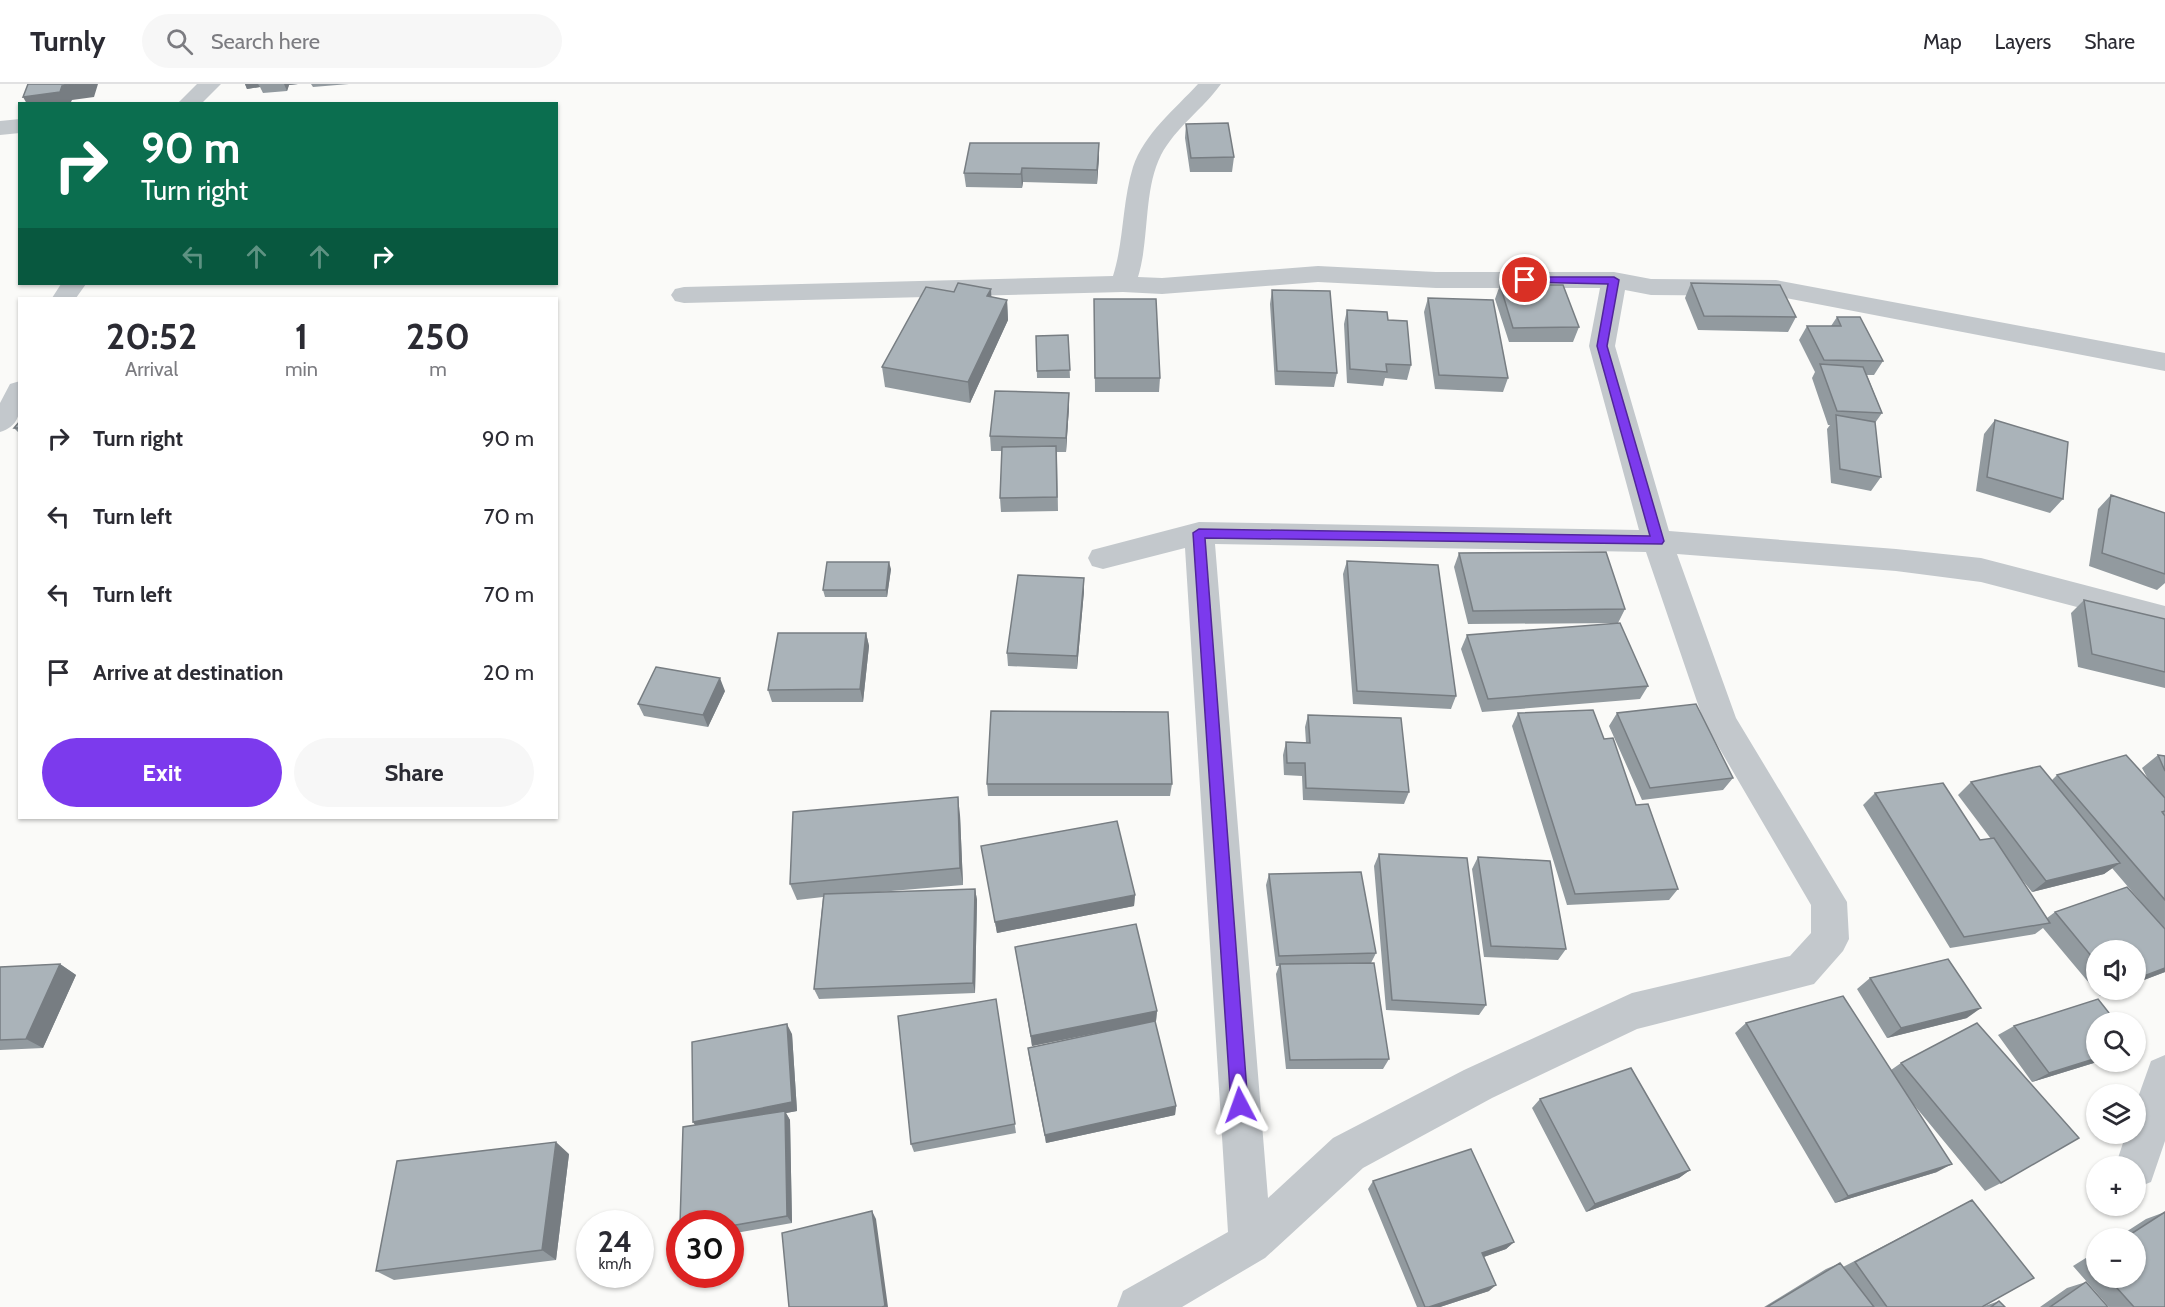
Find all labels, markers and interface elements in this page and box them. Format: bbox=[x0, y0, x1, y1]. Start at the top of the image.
search box bbox=[142, 14, 562, 68]
text: Turnly bbox=[30, 24, 106, 58]
icon: search bbox=[163, 25, 196, 58]
text: Search here bbox=[211, 28, 320, 55]
text: Map bbox=[1923, 29, 1962, 54]
text: Layers bbox=[1995, 29, 2051, 54]
text: Share bbox=[2084, 29, 2135, 54]
text: 90 m bbox=[141, 122, 240, 174]
icon: right bbox=[42, 126, 120, 204]
text: Turn right bbox=[141, 174, 248, 207]
icon: left bbox=[177, 240, 210, 273]
icon: ahead bbox=[240, 240, 273, 273]
icon: ahead bbox=[303, 240, 336, 273]
icon: right bbox=[366, 240, 399, 273]
pin bbox=[1499, 254, 1550, 305]
icon: arrive bbox=[1508, 263, 1541, 296]
text: 20:52 bbox=[106, 314, 197, 358]
text: 1 bbox=[295, 314, 308, 358]
text: 250 bbox=[406, 314, 470, 358]
text: Arrival bbox=[125, 357, 178, 381]
text: min bbox=[285, 357, 318, 381]
text: m bbox=[429, 357, 447, 381]
icon: right bbox=[42, 422, 75, 455]
text: Turn right bbox=[93, 425, 183, 452]
text: 90 m bbox=[482, 425, 534, 452]
icon: left bbox=[42, 500, 75, 533]
text: Turn left bbox=[93, 503, 172, 530]
text: 70 m bbox=[484, 503, 534, 530]
icon: left bbox=[42, 578, 75, 611]
text: Turn left bbox=[93, 581, 172, 608]
text: 70 m bbox=[484, 581, 534, 608]
icon: arrive bbox=[42, 656, 75, 689]
text: Arrive at destination bbox=[93, 659, 283, 686]
text: 20 m bbox=[483, 659, 534, 686]
button: Exit bbox=[42, 738, 282, 807]
button: Share bbox=[294, 738, 534, 807]
map controls bbox=[2086, 940, 2146, 1288]
button: sound bbox=[2086, 940, 2146, 1000]
button: search bbox=[2086, 1012, 2146, 1072]
position arrow bbox=[1208, 1073, 1272, 1137]
button: layers bbox=[2086, 1084, 2146, 1144]
button: + bbox=[2086, 1156, 2146, 1216]
speed limit sign: 30 bbox=[666, 1210, 744, 1288]
text: 24 bbox=[598, 1223, 632, 1260]
button: − bbox=[2086, 1228, 2146, 1288]
text: km/h bbox=[599, 1255, 631, 1273]

